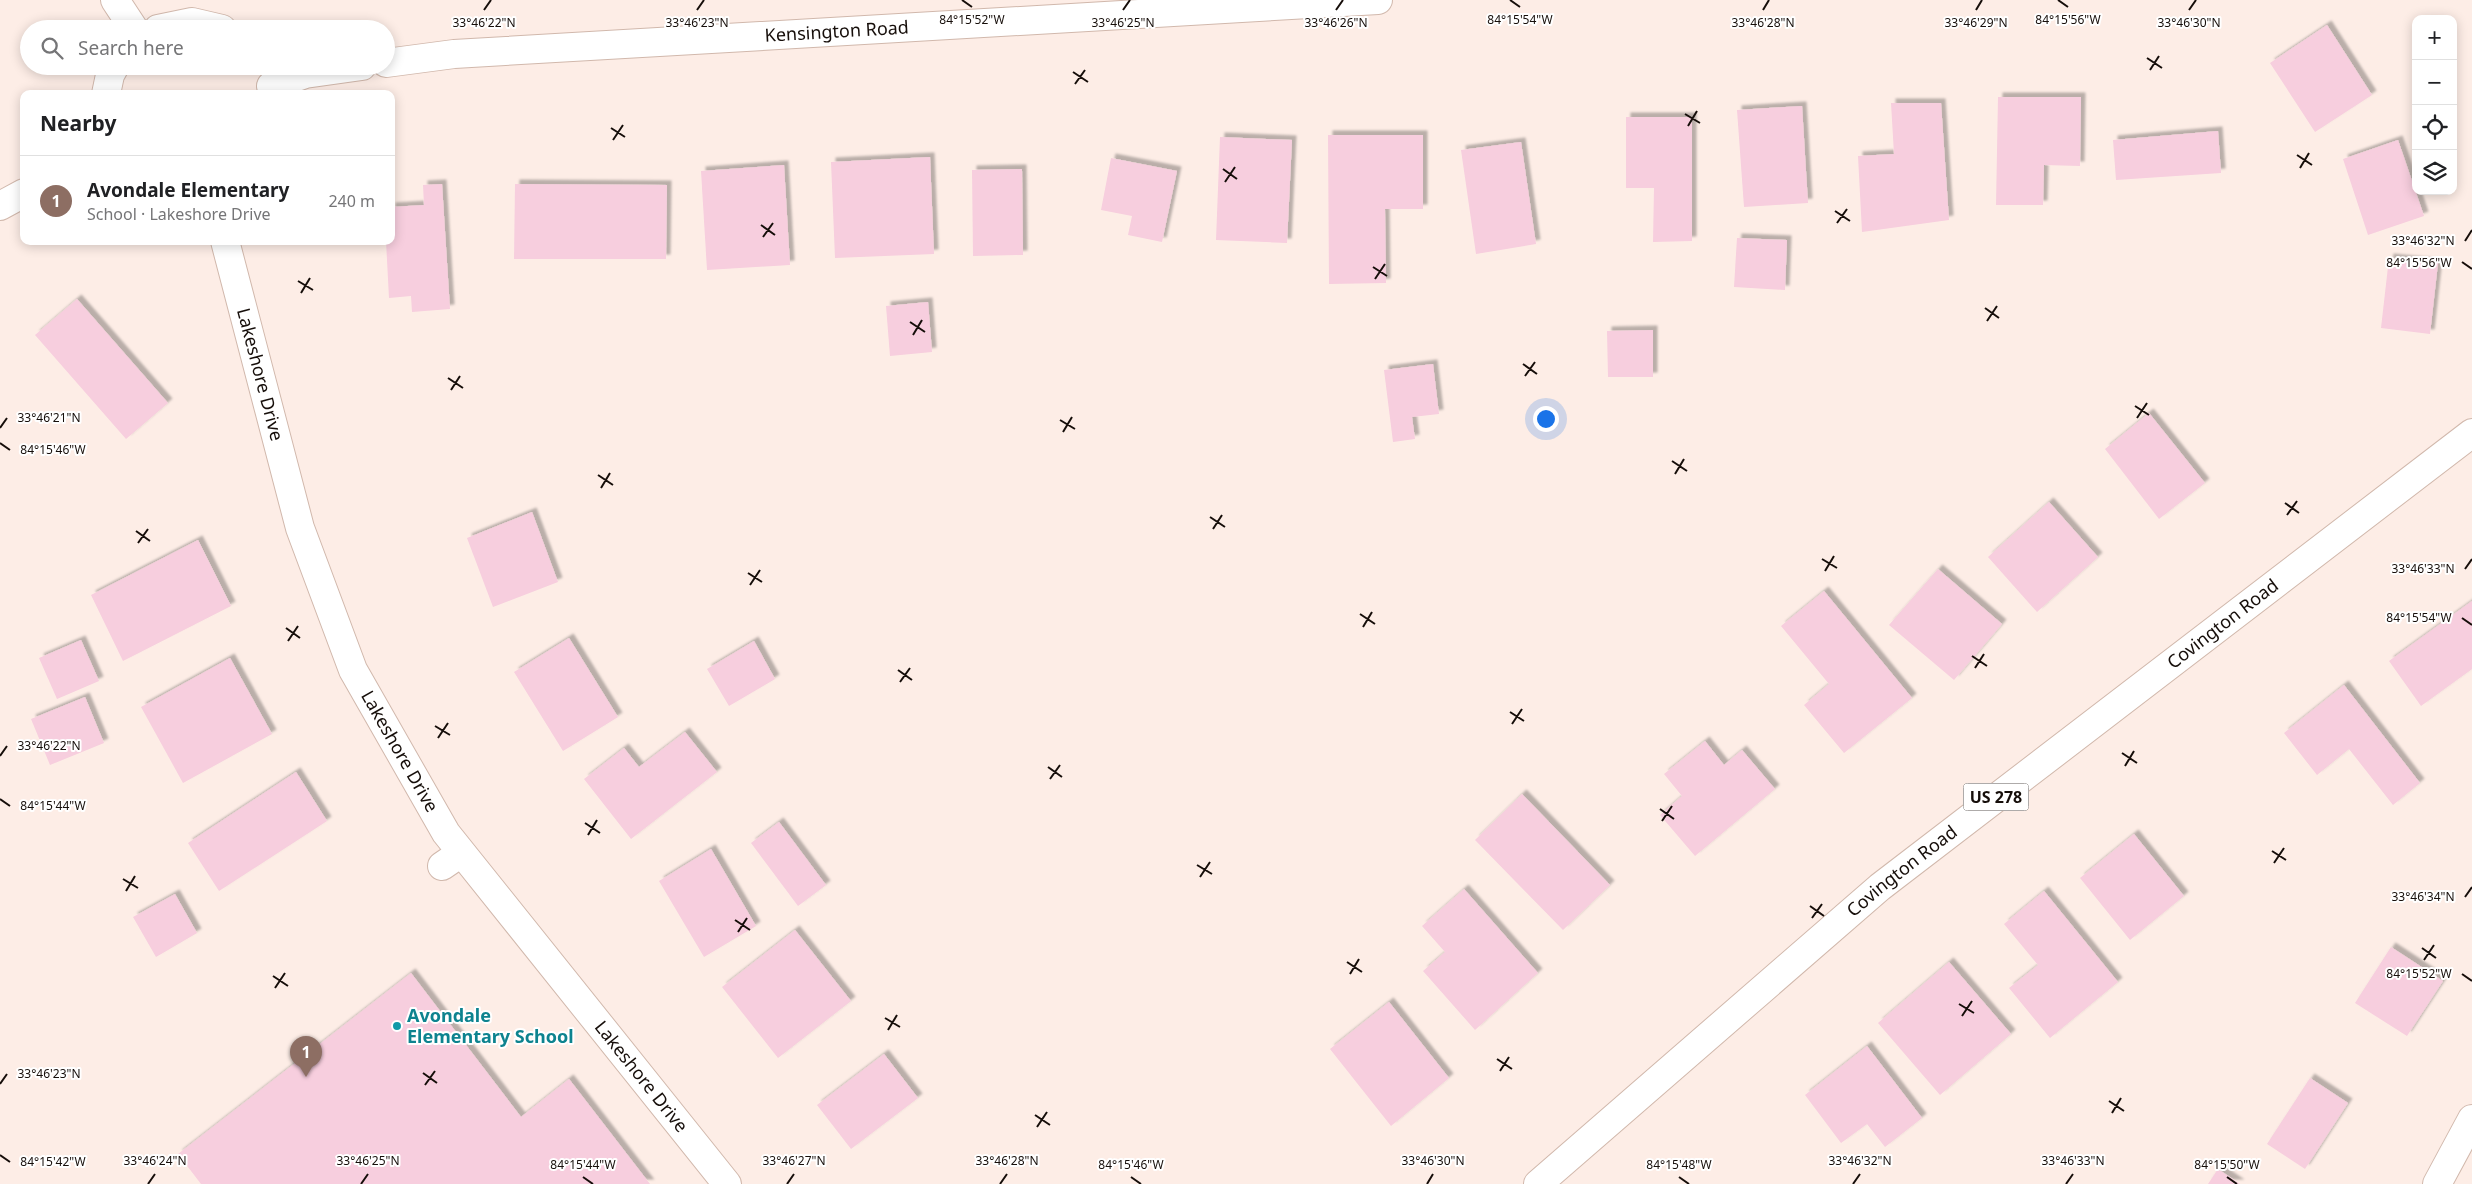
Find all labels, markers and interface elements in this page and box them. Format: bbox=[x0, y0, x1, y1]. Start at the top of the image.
text: 84°15'52"W bbox=[939, 11, 1005, 28]
text: 84°15'54"W bbox=[1487, 11, 1553, 28]
text: 84°15'56"W bbox=[2035, 11, 2101, 28]
text: 33°46'22"N bbox=[452, 14, 516, 31]
text: 33°46'23"N bbox=[665, 14, 729, 31]
street label: Kensington Road bbox=[764, 14, 909, 47]
text: 33°46'25"N bbox=[1091, 14, 1155, 31]
text: 33°46'26"N bbox=[1304, 14, 1368, 31]
text: 33°46'28"N bbox=[1731, 14, 1795, 31]
text: 33°46'29"N bbox=[1944, 14, 2008, 31]
text: 33°46'30"N bbox=[2157, 14, 2221, 31]
map controls bbox=[2412, 15, 2457, 195]
button: + bbox=[2412, 15, 2457, 60]
search box bbox=[20, 20, 395, 75]
icon: search bbox=[38, 34, 66, 62]
text: Search here bbox=[78, 35, 184, 61]
button: − bbox=[2412, 60, 2457, 105]
button: locate bbox=[2412, 105, 2457, 150]
text: Nearby bbox=[40, 109, 116, 137]
button: layers bbox=[2412, 150, 2457, 195]
text: Avondale Elementary bbox=[87, 177, 289, 203]
text: 1 bbox=[51, 190, 61, 212]
text: 240 m bbox=[328, 190, 375, 212]
text: School · Lakeshore Drive bbox=[87, 203, 271, 225]
text: 33°46'32"N bbox=[2391, 232, 2455, 249]
text: 84°15'56"W bbox=[2386, 254, 2452, 271]
street label: Lakeshore Drive bbox=[232, 305, 290, 443]
your location bbox=[1533, 406, 1559, 432]
text: 33°46'21"N bbox=[17, 409, 81, 426]
text: 84°15'46"W bbox=[20, 441, 86, 458]
text: 33°46'33"N bbox=[2391, 560, 2455, 577]
street label: Covington Road bbox=[2162, 573, 2283, 674]
text: 84°15'54"W bbox=[2386, 609, 2452, 626]
street label: Lakeshore Drive bbox=[356, 686, 445, 816]
text: 33°46'22"N bbox=[17, 737, 81, 754]
road number: US 278 bbox=[1964, 784, 2028, 810]
text: 84°15'44"W bbox=[20, 797, 86, 814]
street label: Covington Road bbox=[1841, 819, 1961, 922]
text: 33°46'34"N bbox=[2391, 888, 2455, 905]
text: 84°15'52"W bbox=[2386, 965, 2452, 982]
place label: Avondale Elementary School bbox=[407, 1003, 574, 1048]
street label: Lakeshore Drive bbox=[590, 1015, 694, 1137]
marker: Avondale Elementary School bbox=[391, 1020, 403, 1032]
pin: 1 bbox=[290, 1036, 322, 1077]
text: 33°46'23"N bbox=[17, 1065, 81, 1082]
text: 33°46'24"N bbox=[123, 1152, 187, 1169]
text: 33°46'25"N bbox=[336, 1152, 400, 1169]
text: 33°46'27"N bbox=[762, 1152, 826, 1169]
text: 33°46'28"N bbox=[975, 1152, 1039, 1169]
text: 33°46'30"N bbox=[1401, 1152, 1465, 1169]
text: 33°46'32"N bbox=[1828, 1152, 1892, 1169]
text: 33°46'33"N bbox=[2041, 1152, 2105, 1169]
text: 84°15'42"W bbox=[20, 1153, 86, 1170]
text: 84°15'44"W bbox=[550, 1156, 616, 1173]
text: 84°15'46"W bbox=[1098, 1156, 1164, 1173]
text: 84°15'48"W bbox=[1646, 1156, 1712, 1173]
text: 84°15'50"W bbox=[2194, 1156, 2260, 1173]

